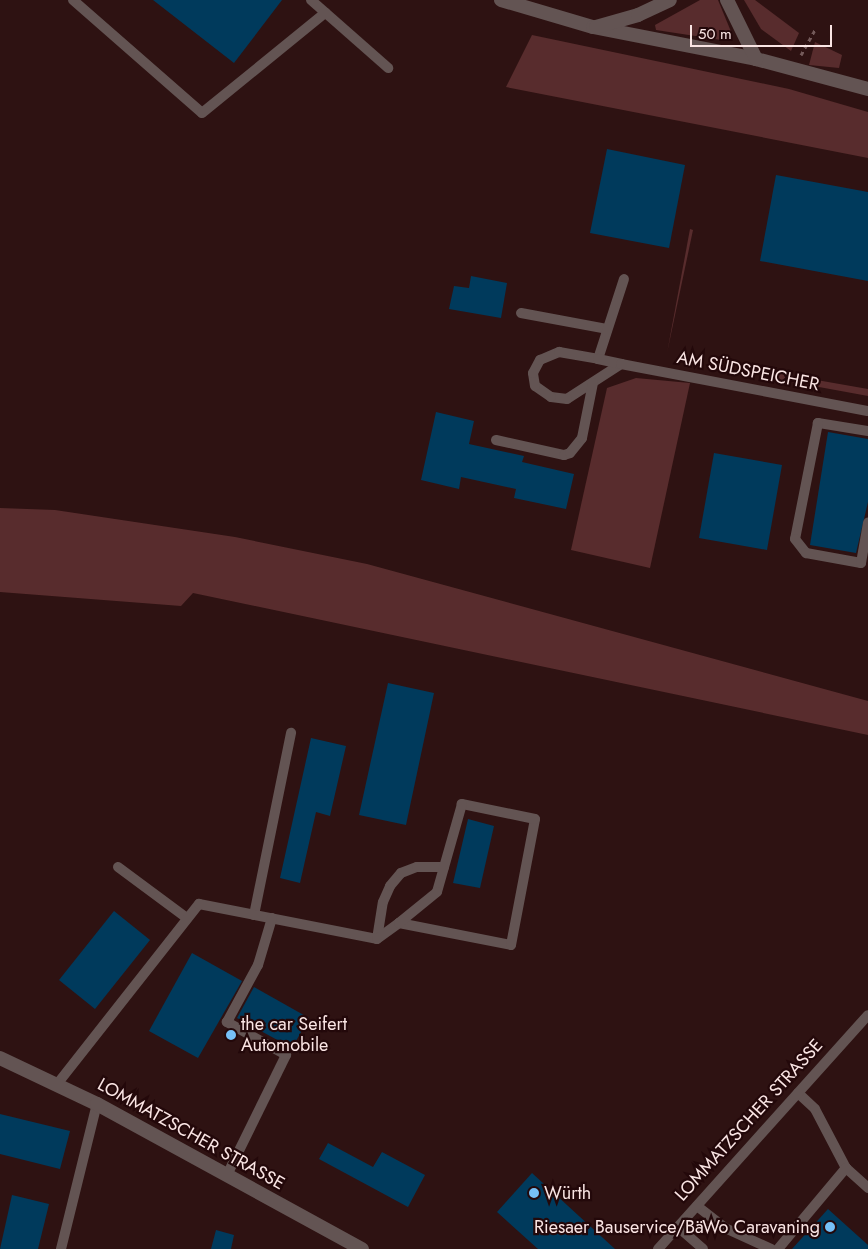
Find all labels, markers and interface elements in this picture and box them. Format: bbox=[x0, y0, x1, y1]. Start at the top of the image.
scale bar bbox=[693, 15, 836, 47]
text: 50 m bbox=[698, 23, 732, 45]
street label: AM SÜDSPEICHER bbox=[675, 347, 821, 395]
place label: the car Seifert Automobile bbox=[241, 1014, 347, 1056]
marker: the car Seifert Automobile bbox=[225, 1029, 237, 1041]
street label: LOMMATZSCHER STRASSE bbox=[671, 1035, 827, 1205]
street label: LOMMATZSCHER STRASSE bbox=[94, 1074, 288, 1194]
place label: Würth bbox=[544, 1182, 591, 1204]
marker: Würth bbox=[528, 1187, 540, 1199]
place label: Riesaer Bauservice/BäWo Caravaning bbox=[534, 1216, 820, 1238]
marker: Riesaer Bauservice/BäWo Caravaning bbox=[824, 1221, 836, 1233]

